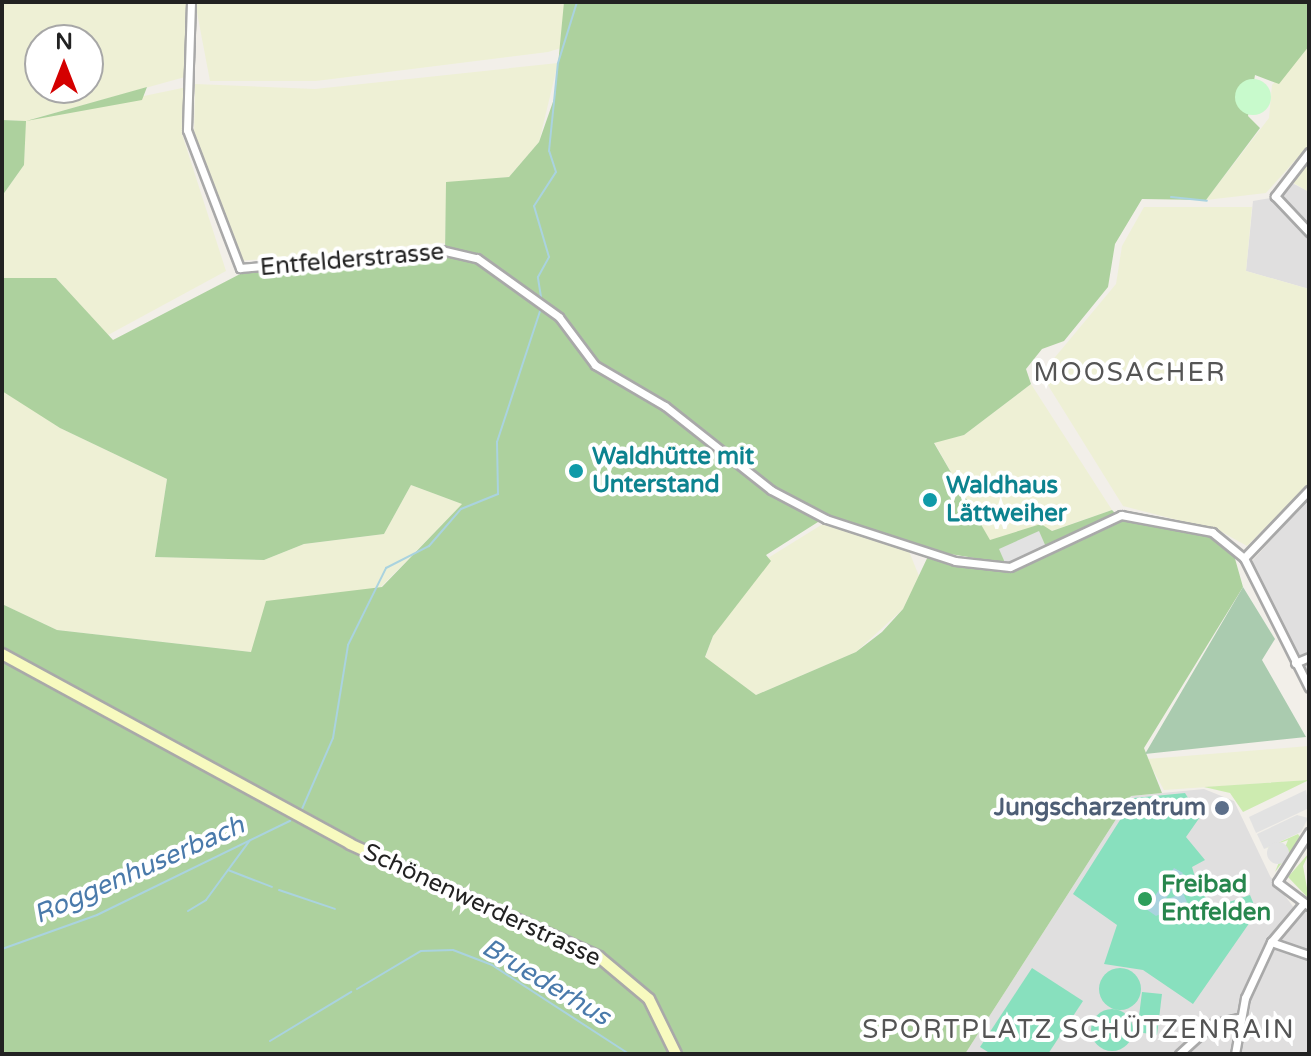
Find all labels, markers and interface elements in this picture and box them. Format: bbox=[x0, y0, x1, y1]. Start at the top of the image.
north arrow bbox=[24, 24, 104, 104]
text: N bbox=[55, 29, 73, 55]
street label: Entfelderstrasse bbox=[259, 238, 445, 282]
district label: MOOSACHER bbox=[1033, 357, 1227, 389]
place label: Waldhütte mit Unterstand bbox=[592, 443, 754, 499]
marker: Waldhütte mit Unterstand bbox=[567, 462, 585, 480]
place label: Waldhaus Lättweiher bbox=[946, 472, 1067, 528]
marker: Waldhaus Lättweiher bbox=[921, 491, 939, 509]
place label: Jungscharzentrum bbox=[994, 794, 1206, 822]
marker: Jungscharzentrum bbox=[1213, 799, 1231, 817]
water label: Roggenhuserbach bbox=[29, 810, 249, 930]
street label: Schönenwerderstrasse bbox=[359, 837, 605, 973]
place label: Freibad Entfelden bbox=[1161, 871, 1271, 927]
marker: Freibad Entfelden bbox=[1136, 890, 1154, 908]
water label: Bruederhus bbox=[476, 932, 616, 1032]
district label: SPORTPLATZ SCHÜTZENRAIN bbox=[862, 1014, 1296, 1046]

